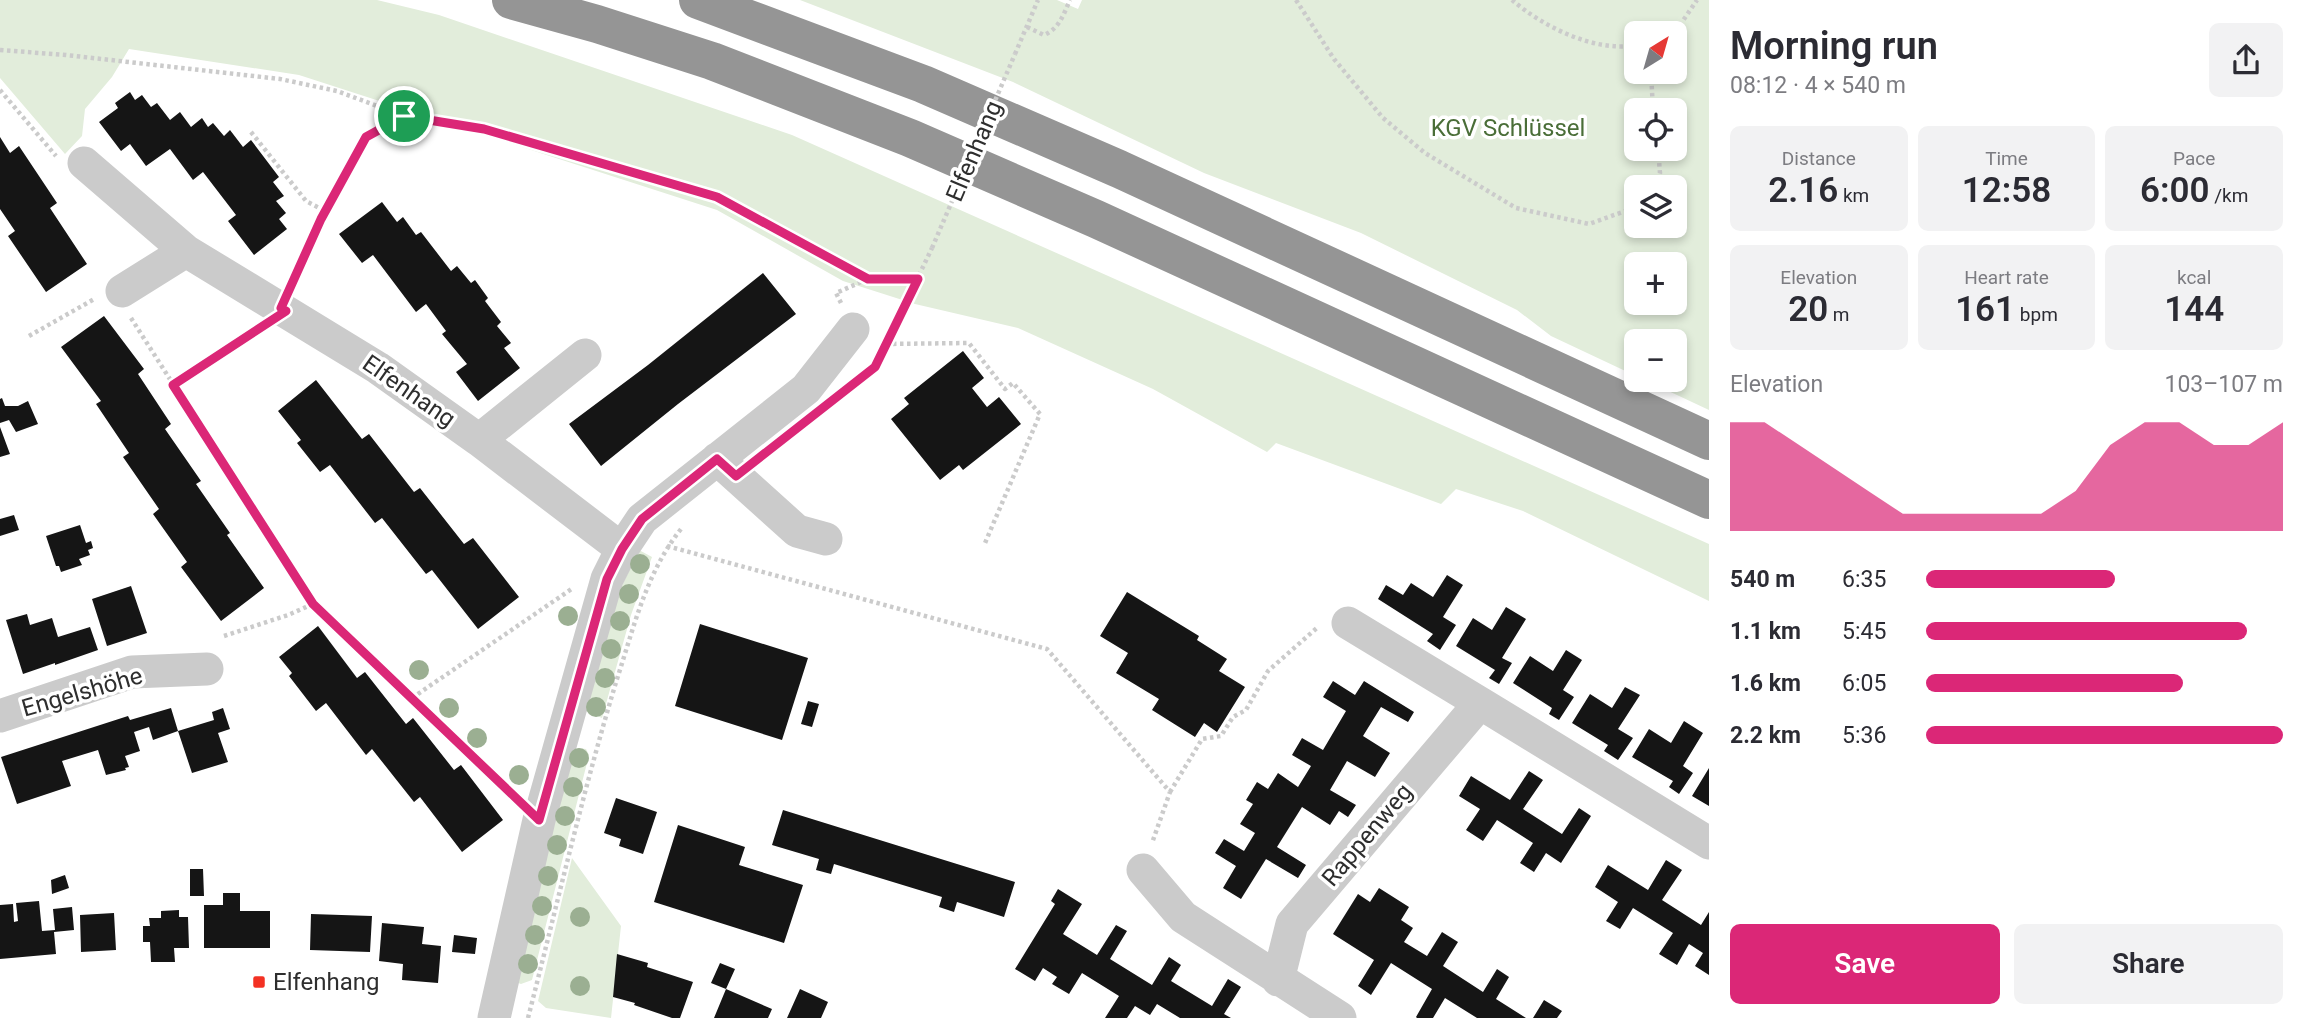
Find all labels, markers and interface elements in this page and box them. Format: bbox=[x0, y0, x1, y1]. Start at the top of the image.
north arrow bbox=[1624, 21, 1687, 84]
map controls bbox=[1624, 21, 1687, 392]
button: share bbox=[2209, 23, 2283, 97]
text: Morning run bbox=[1730, 24, 1938, 68]
text: 08:12 · 4 × 540 m bbox=[1730, 72, 1906, 99]
pin bbox=[374, 86, 434, 146]
street label: Elfenhang bbox=[940, 96, 1008, 206]
icon: arrive bbox=[385, 97, 423, 135]
button: locate bbox=[1624, 98, 1687, 161]
park label: KGV Schlüssel bbox=[1431, 114, 1585, 142]
text: Distance bbox=[1782, 147, 1856, 170]
text: Time bbox=[1985, 147, 2028, 170]
text: Pace bbox=[2173, 147, 2215, 170]
text: 2.16 bbox=[1768, 170, 1838, 211]
text: 12:58 bbox=[1962, 170, 2051, 211]
text: 6:00 bbox=[2140, 170, 2210, 211]
button: layers bbox=[1624, 175, 1687, 238]
text: km bbox=[1838, 184, 1869, 207]
text: /km bbox=[2210, 184, 2248, 207]
button: + bbox=[1624, 252, 1687, 315]
text: Elevation bbox=[1780, 266, 1857, 289]
text: Heart rate bbox=[1964, 266, 2049, 289]
text: kcal bbox=[2177, 266, 2211, 289]
text: 20 bbox=[1788, 289, 1828, 330]
text: 161 bbox=[1955, 289, 2015, 330]
text: 144 bbox=[2164, 289, 2224, 330]
text: m bbox=[1828, 303, 1850, 326]
text: bpm bbox=[2015, 303, 2058, 326]
button: − bbox=[1624, 329, 1687, 392]
street label: Elfenhang bbox=[357, 349, 461, 433]
text: Elevation bbox=[1730, 371, 1823, 398]
text: 103–107 m bbox=[2164, 371, 2283, 398]
text: 540 m bbox=[1730, 566, 1795, 593]
text: 6:35 bbox=[1842, 566, 1886, 593]
text: 1.1 km bbox=[1730, 618, 1801, 645]
text: 5:45 bbox=[1842, 618, 1886, 645]
street label: Engelshöhe bbox=[18, 661, 146, 723]
text: 1.6 km bbox=[1730, 670, 1801, 697]
text: 6:05 bbox=[1842, 670, 1886, 697]
text: 2.2 km bbox=[1730, 722, 1801, 749]
text: 5:36 bbox=[1842, 722, 1886, 749]
street label: Rappenweg bbox=[1316, 778, 1418, 892]
button: Save bbox=[1730, 924, 2000, 1004]
button: Share bbox=[2014, 924, 2283, 1004]
place label: Elfenhang bbox=[273, 968, 380, 996]
marker: Elfenhang bbox=[251, 974, 267, 990]

